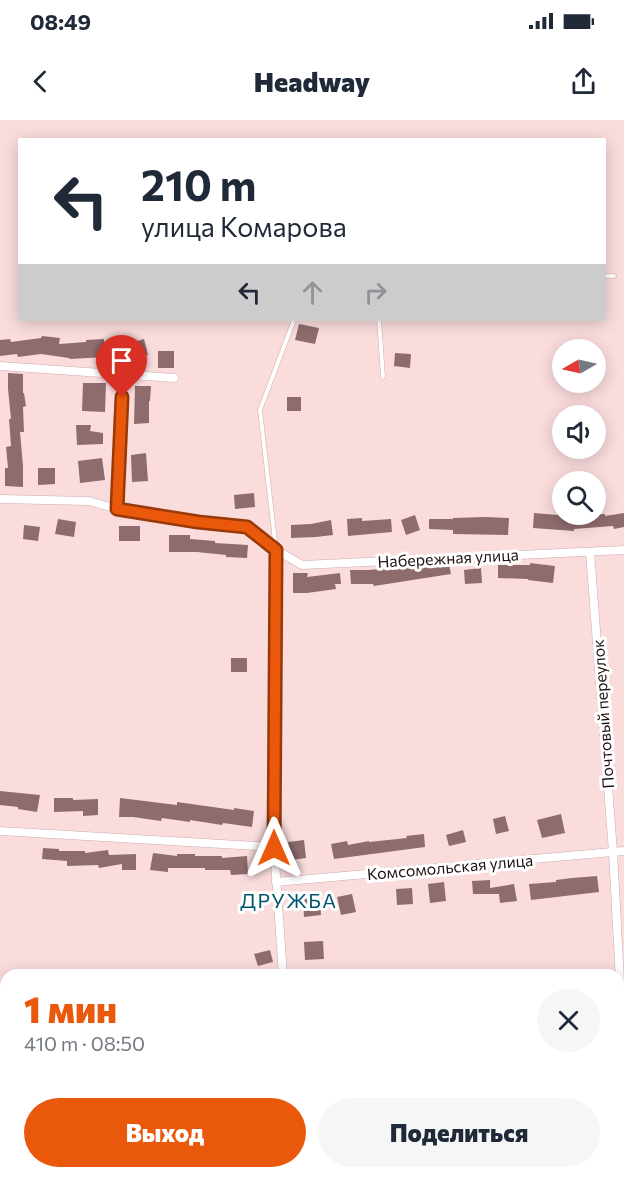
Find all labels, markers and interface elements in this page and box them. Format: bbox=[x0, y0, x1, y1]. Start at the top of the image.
text: 08:49 bbox=[30, 8, 91, 35]
icon: back bbox=[24, 65, 57, 98]
text: Headway bbox=[254, 65, 370, 98]
icon: share bbox=[567, 65, 600, 98]
text: 210 m bbox=[141, 158, 256, 210]
icon: left bbox=[42, 162, 120, 240]
text: улица Комарова bbox=[141, 210, 347, 243]
icon: left bbox=[233, 276, 266, 309]
icon: ahead bbox=[296, 276, 329, 309]
icon: right bbox=[359, 276, 392, 309]
pin bbox=[96, 335, 147, 397]
north arrow bbox=[552, 339, 606, 393]
map controls bbox=[552, 339, 606, 525]
icon: arrive bbox=[105, 344, 138, 377]
button: sound bbox=[552, 405, 606, 459]
button: search bbox=[552, 471, 606, 525]
street label: Набережная улица bbox=[377, 544, 519, 571]
street label: Почтовый переулок bbox=[588, 638, 617, 789]
position arrow bbox=[242, 816, 306, 880]
street label: Комсомольская улица bbox=[366, 850, 534, 883]
district label: ДРУЖБА bbox=[240, 888, 338, 912]
text: 1 мин bbox=[24, 986, 117, 1030]
button: close bbox=[537, 989, 600, 1052]
text: 410 m · 08:50 bbox=[24, 1031, 145, 1055]
button: Выход bbox=[24, 1098, 306, 1167]
button: Поделиться bbox=[318, 1098, 600, 1167]

